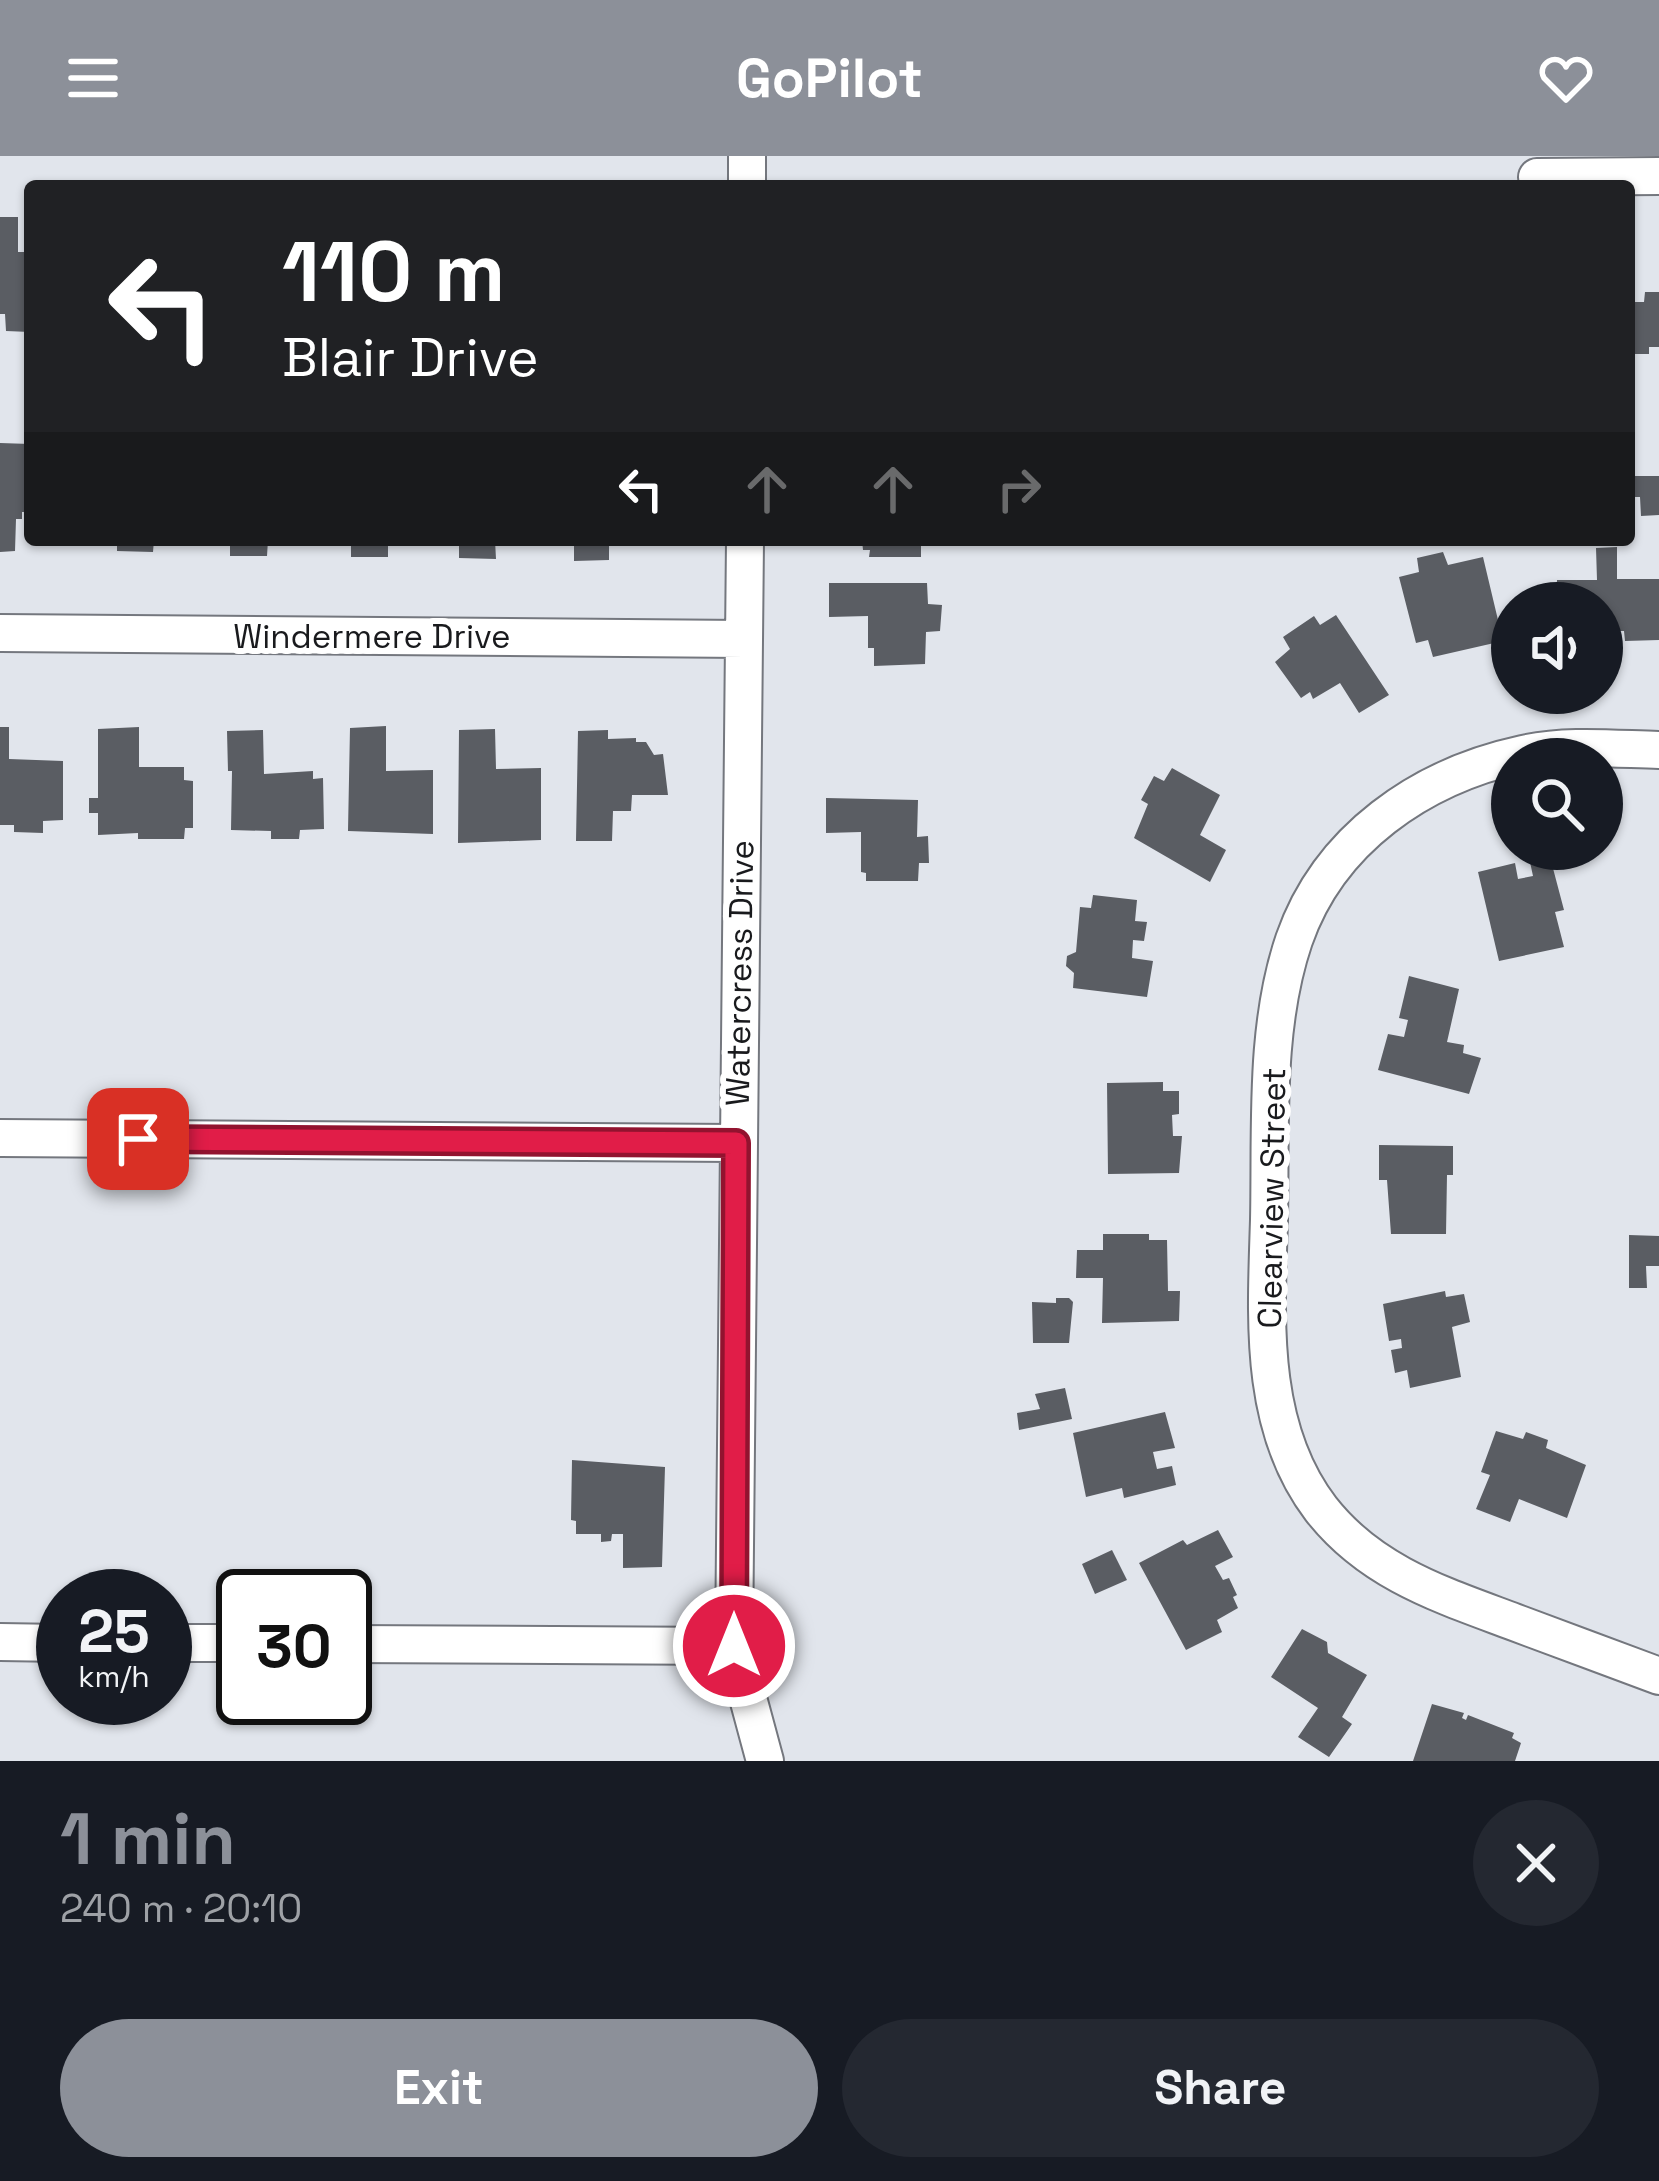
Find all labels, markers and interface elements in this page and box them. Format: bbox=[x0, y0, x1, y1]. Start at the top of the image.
text: GoPilot bbox=[736, 44, 923, 113]
icon: menu bbox=[60, 45, 126, 111]
icon: heart bbox=[1533, 45, 1599, 111]
text: 110 m bbox=[282, 218, 505, 326]
icon: left bbox=[84, 228, 240, 384]
text: Blair Drive bbox=[282, 323, 539, 392]
icon: left bbox=[608, 456, 674, 522]
icon: ahead bbox=[734, 456, 800, 522]
icon: ahead bbox=[860, 456, 926, 522]
icon: right bbox=[986, 456, 1052, 522]
map controls bbox=[1491, 582, 1623, 870]
button: sound bbox=[1491, 582, 1623, 714]
street label: Windermere Drive bbox=[233, 616, 511, 658]
button: search bbox=[1491, 738, 1623, 870]
street label: Watercress Drive bbox=[717, 840, 763, 1106]
street label: Clearview Street bbox=[1249, 1067, 1295, 1329]
pin bbox=[87, 1088, 189, 1190]
icon: arrive bbox=[105, 1106, 171, 1172]
speed limit sign: 30 bbox=[216, 1569, 372, 1725]
position arrow bbox=[671, 1583, 797, 1709]
text: 25 bbox=[78, 1593, 150, 1670]
text: km/h bbox=[78, 1657, 150, 1696]
text: 1 min bbox=[60, 1793, 236, 1885]
button: close bbox=[1473, 1800, 1599, 1926]
text: 240 m · 20:10 bbox=[60, 1884, 302, 1933]
button: Exit bbox=[60, 2019, 818, 2157]
button: Share bbox=[842, 2019, 1599, 2157]

